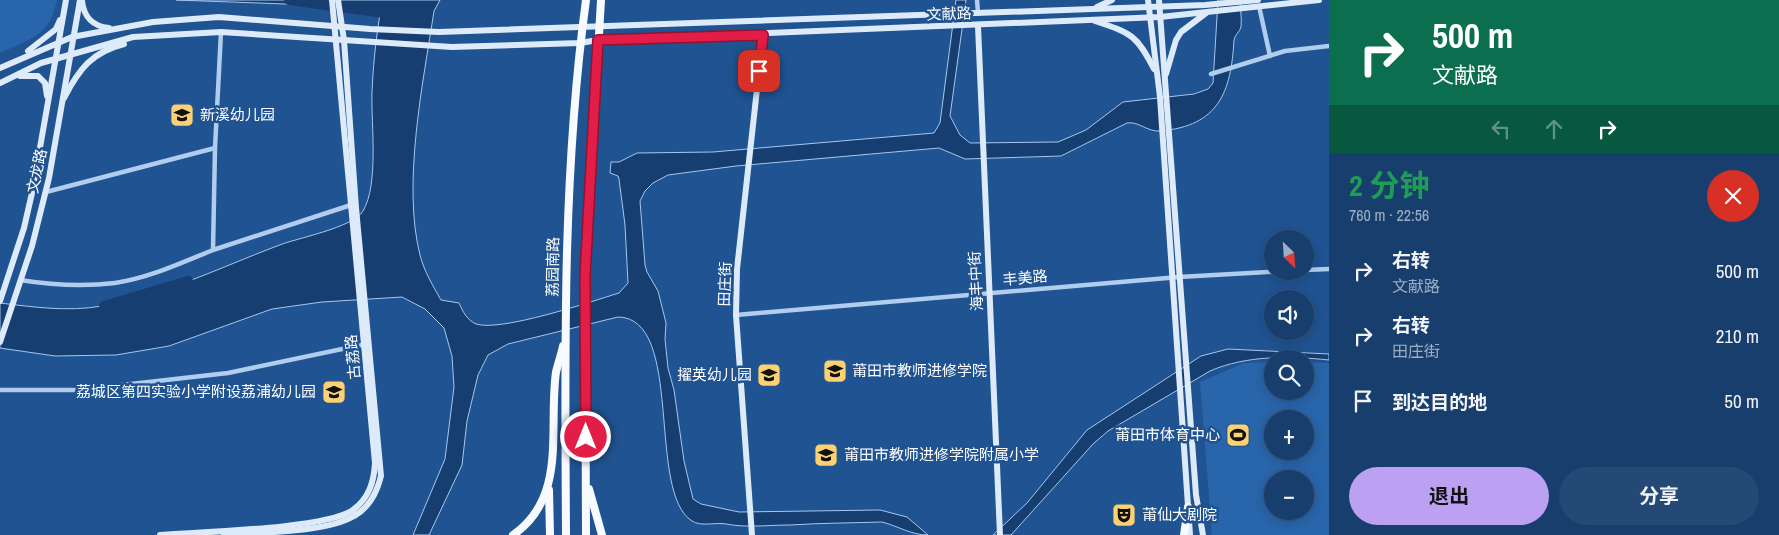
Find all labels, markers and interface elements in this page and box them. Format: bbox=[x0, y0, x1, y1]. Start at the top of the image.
street label: 文献路 bbox=[926, 2, 972, 25]
text: 500 m bbox=[1432, 12, 1513, 59]
icon: right bbox=[1349, 20, 1414, 85]
pin bbox=[738, 50, 780, 92]
icon: arrive bbox=[745, 57, 773, 85]
text: 文献路 bbox=[1432, 60, 1498, 90]
school or university icon: 新溪幼儿园 bbox=[169, 102, 195, 128]
place label: 新溪幼儿园 bbox=[200, 104, 275, 125]
icon: left bbox=[1487, 115, 1515, 143]
icon: ahead bbox=[1540, 115, 1568, 143]
icon: right bbox=[1593, 115, 1621, 143]
street label: 文龙路 bbox=[22, 147, 51, 195]
text: 2 分钟 bbox=[1349, 165, 1430, 205]
button: close bbox=[1707, 170, 1759, 222]
text: 760 m · 22:56 bbox=[1349, 204, 1429, 226]
north arrow bbox=[1264, 230, 1314, 280]
map controls bbox=[1264, 230, 1314, 520]
street label: 荔园南路 bbox=[541, 237, 564, 297]
text: 右转 bbox=[1392, 247, 1430, 273]
street label: 海丰中街 bbox=[963, 251, 988, 312]
icon: right bbox=[1349, 257, 1377, 285]
text: 500 m bbox=[1716, 258, 1759, 284]
street label: 田庄街 bbox=[713, 261, 736, 307]
street label: 丰美路 bbox=[1002, 265, 1048, 290]
text: 文献路 bbox=[1392, 275, 1440, 297]
button: sound bbox=[1264, 290, 1314, 340]
text: 右转 bbox=[1392, 312, 1430, 338]
icon: right bbox=[1349, 322, 1377, 350]
text: 210 m bbox=[1716, 323, 1759, 349]
street label: 古荔路 bbox=[340, 334, 365, 380]
text: 田庄街 bbox=[1392, 340, 1440, 362]
button: search bbox=[1264, 350, 1314, 400]
school or university icon: 莆田市教师进修学院 bbox=[822, 358, 848, 384]
place label: 莆田市教师进修学院 bbox=[852, 360, 987, 381]
school or university icon: 擢英幼儿园 bbox=[756, 362, 782, 388]
place label: 擢英幼儿园 bbox=[677, 364, 752, 385]
school or university icon: 荔城区第四实验小学附设荔浦幼儿园 bbox=[321, 379, 347, 405]
place label: 荔城区第四实验小学附设荔浦幼儿园 bbox=[76, 381, 316, 402]
icon: arrive bbox=[1349, 387, 1377, 415]
text: 50 m bbox=[1724, 388, 1759, 414]
text: 到达目的地 bbox=[1392, 389, 1487, 415]
position arrow bbox=[559, 410, 611, 462]
button: + bbox=[1264, 410, 1314, 460]
sports icon: 莆田市体育中心 bbox=[1225, 422, 1251, 448]
place label: 莆田市体育中心 bbox=[1115, 424, 1220, 445]
school or university icon: 莆田市教师进修学院附属小学 bbox=[813, 442, 839, 468]
place label: 莆田市教师进修学院附属小学 bbox=[844, 444, 1039, 465]
button: 退出 bbox=[1349, 467, 1549, 525]
button: 分享 bbox=[1559, 467, 1759, 525]
button: − bbox=[1264, 470, 1314, 520]
theatre icon: 莆仙大剧院 bbox=[1111, 502, 1137, 528]
place label: 莆仙大剧院 bbox=[1142, 504, 1217, 525]

